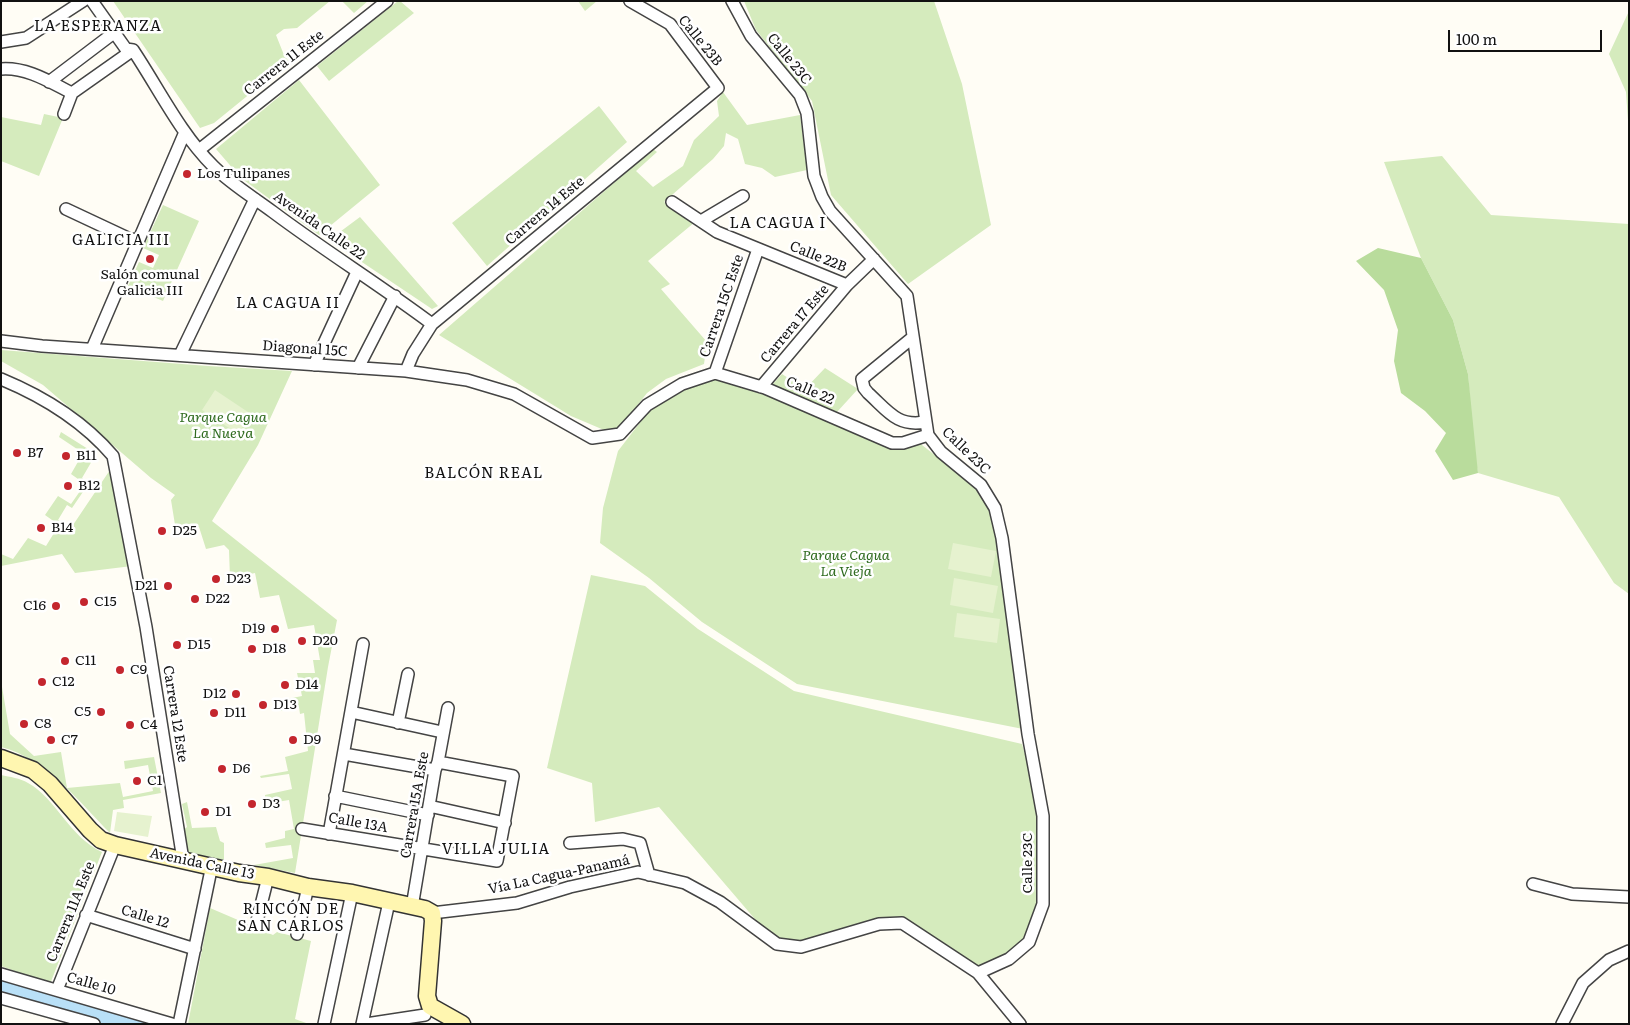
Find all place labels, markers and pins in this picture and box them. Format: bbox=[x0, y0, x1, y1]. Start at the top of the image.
place label: Los Tulipanes bbox=[197, 166, 290, 182]
marker: Los Tulipanes bbox=[181, 168, 193, 180]
marker: Salón comunal Galicia III bbox=[144, 253, 156, 265]
place label: Salón comunal Galicia III bbox=[100, 267, 200, 300]
place label: B7 bbox=[27, 445, 43, 461]
marker: B7 bbox=[11, 447, 23, 459]
place label: B11 bbox=[76, 448, 97, 464]
marker: B11 bbox=[60, 450, 72, 462]
place label: B12 bbox=[78, 478, 100, 494]
marker: B12 bbox=[62, 480, 74, 492]
place label: B14 bbox=[51, 520, 73, 536]
marker: B14 bbox=[35, 522, 47, 534]
place label: D25 bbox=[172, 523, 197, 539]
marker: D25 bbox=[156, 525, 168, 537]
place label: D23 bbox=[226, 571, 251, 587]
marker: D23 bbox=[210, 573, 222, 585]
place label: D21 bbox=[134, 578, 158, 594]
marker: D21 bbox=[162, 580, 174, 592]
place label: D22 bbox=[205, 591, 230, 607]
marker: D22 bbox=[189, 593, 201, 605]
place label: C15 bbox=[94, 594, 117, 610]
marker: C15 bbox=[78, 596, 90, 608]
place label: C16 bbox=[23, 598, 46, 614]
marker: C16 bbox=[50, 600, 62, 612]
place label: D19 bbox=[241, 621, 265, 637]
marker: D19 bbox=[269, 623, 281, 635]
place label: D20 bbox=[312, 633, 338, 649]
marker: D20 bbox=[296, 635, 308, 647]
place label: D15 bbox=[187, 637, 211, 653]
marker: D15 bbox=[171, 639, 183, 651]
place label: D18 bbox=[262, 641, 286, 657]
marker: D18 bbox=[246, 643, 258, 655]
place label: C11 bbox=[75, 653, 96, 669]
marker: C11 bbox=[59, 655, 71, 667]
place label: C9 bbox=[130, 662, 147, 678]
marker: C9 bbox=[114, 664, 126, 676]
place label: C12 bbox=[52, 674, 75, 690]
marker: C12 bbox=[36, 676, 48, 688]
place label: D14 bbox=[295, 677, 319, 693]
marker: D14 bbox=[279, 679, 291, 691]
place label: D12 bbox=[202, 686, 226, 702]
marker: D12 bbox=[230, 688, 242, 700]
place label: D13 bbox=[273, 697, 297, 713]
marker: D13 bbox=[257, 699, 269, 711]
place label: C5 bbox=[74, 704, 91, 720]
place label: D11 bbox=[224, 705, 246, 721]
marker: C5 bbox=[95, 706, 107, 718]
marker: D11 bbox=[208, 707, 220, 719]
place label: C8 bbox=[34, 716, 51, 732]
place label: C4 bbox=[140, 717, 157, 733]
marker: C8 bbox=[18, 718, 30, 730]
marker: C4 bbox=[124, 719, 136, 731]
place label: C7 bbox=[61, 732, 78, 748]
place label: D9 bbox=[303, 732, 321, 748]
marker: C7 bbox=[45, 734, 57, 746]
marker: D9 bbox=[287, 734, 299, 746]
place label: D6 bbox=[232, 761, 250, 777]
marker: D6 bbox=[216, 763, 228, 775]
place label: C1 bbox=[147, 773, 162, 789]
marker: C1 bbox=[131, 775, 143, 787]
place label: D3 bbox=[262, 796, 280, 812]
marker: D3 bbox=[246, 798, 258, 810]
place label: D1 bbox=[215, 804, 231, 820]
marker: D1 bbox=[199, 806, 211, 818]

